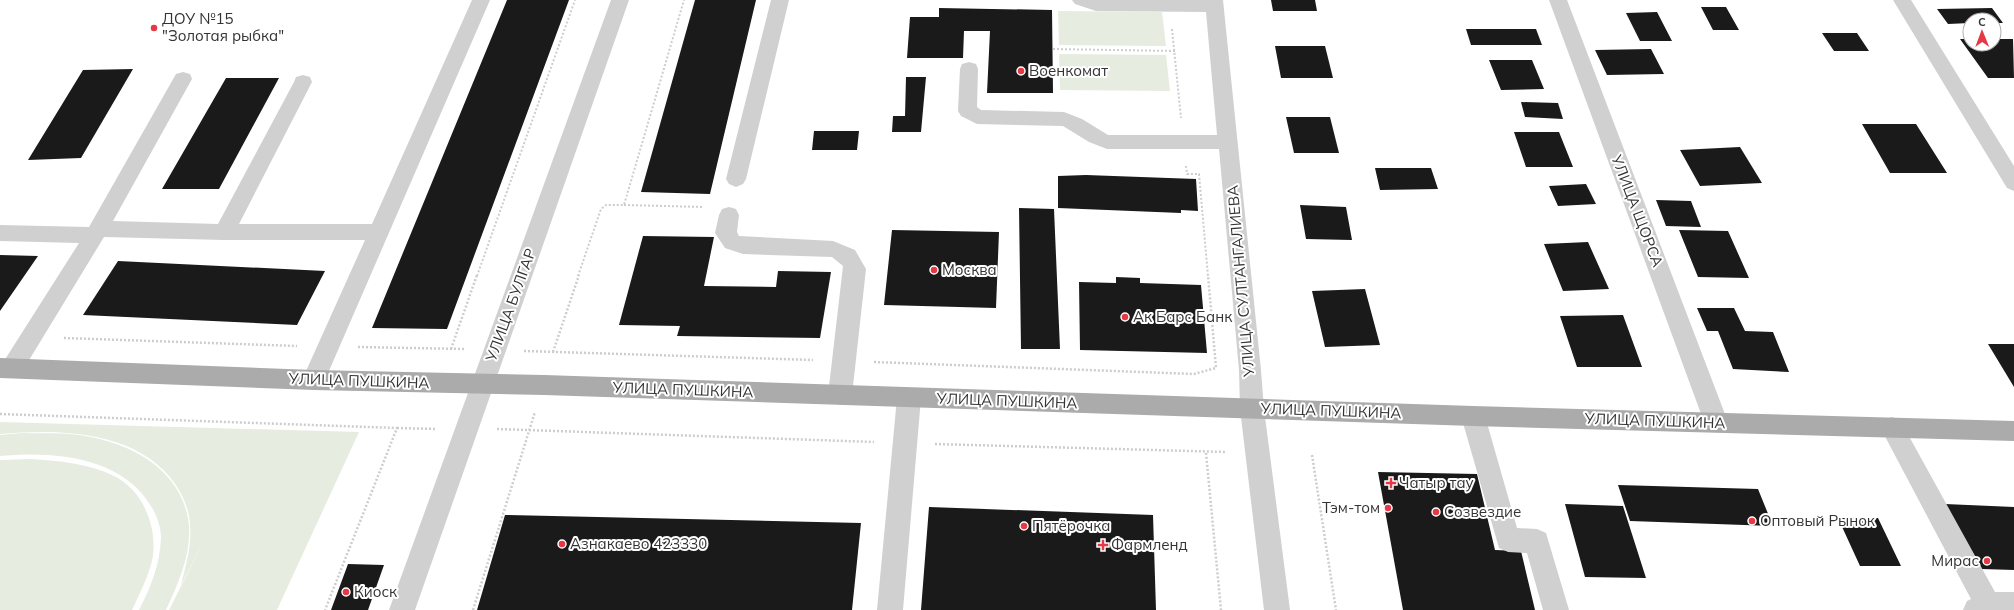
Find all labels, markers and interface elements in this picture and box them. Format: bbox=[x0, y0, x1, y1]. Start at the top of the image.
place label: ДОУ №15 "Золотая рыбка" bbox=[162, 9, 284, 45]
north arrow bbox=[1962, 12, 2002, 52]
text: С bbox=[1978, 15, 1986, 29]
marker: ДОУ №15 "Золотая рыбка" bbox=[149, 23, 159, 33]
place label: Военкомат bbox=[1029, 61, 1108, 80]
marker: Военкомат bbox=[1016, 66, 1026, 76]
street label: УЛИЦА ЩОРСА bbox=[1607, 151, 1668, 270]
street label: УЛИЦА СУЛТАНГАЛИЕВА bbox=[1223, 185, 1258, 379]
street label: УЛИЦА БУЛГАР bbox=[481, 246, 540, 365]
place label: Москва bbox=[942, 260, 997, 279]
marker: Москва bbox=[929, 265, 939, 275]
place label: Ак Барс Банк bbox=[1133, 307, 1233, 326]
marker: Ак Барс Банк bbox=[1120, 312, 1130, 322]
street label: УЛИЦА ПУШКИНА bbox=[287, 369, 430, 392]
street label: УЛИЦА ПУШКИНА bbox=[611, 378, 754, 401]
street label: УЛИЦА ПУШКИНА bbox=[935, 389, 1078, 412]
street label: УЛИЦА ПУШКИНА bbox=[1259, 399, 1402, 422]
street label: УЛИЦА ПУШКИНА bbox=[1583, 409, 1726, 432]
place label: Чатыр тау bbox=[1399, 473, 1474, 492]
marker: Чатыр тау bbox=[1386, 478, 1396, 488]
place label: Тэм-том bbox=[1322, 498, 1380, 517]
place label: Созвездие bbox=[1444, 502, 1521, 521]
marker: Тэм-том bbox=[1383, 503, 1393, 513]
marker: Созвездие bbox=[1431, 507, 1441, 517]
place label: Оптовый Рынок bbox=[1760, 511, 1876, 530]
place label: Пятёрочка bbox=[1032, 516, 1110, 535]
marker: Оптовый Рынок bbox=[1747, 516, 1757, 526]
marker: Пятёрочка bbox=[1019, 521, 1029, 531]
place label: Азнакаево 423330 bbox=[570, 534, 707, 553]
place label: Фармленд bbox=[1111, 535, 1188, 554]
marker: Азнакаево 423330 bbox=[557, 539, 567, 549]
marker: Фармленд bbox=[1098, 540, 1108, 550]
place label: Мирас bbox=[1931, 551, 1979, 570]
marker: Мирас bbox=[1982, 556, 1992, 566]
place label: Киоск bbox=[354, 582, 398, 601]
marker: Киоск bbox=[341, 587, 351, 597]

